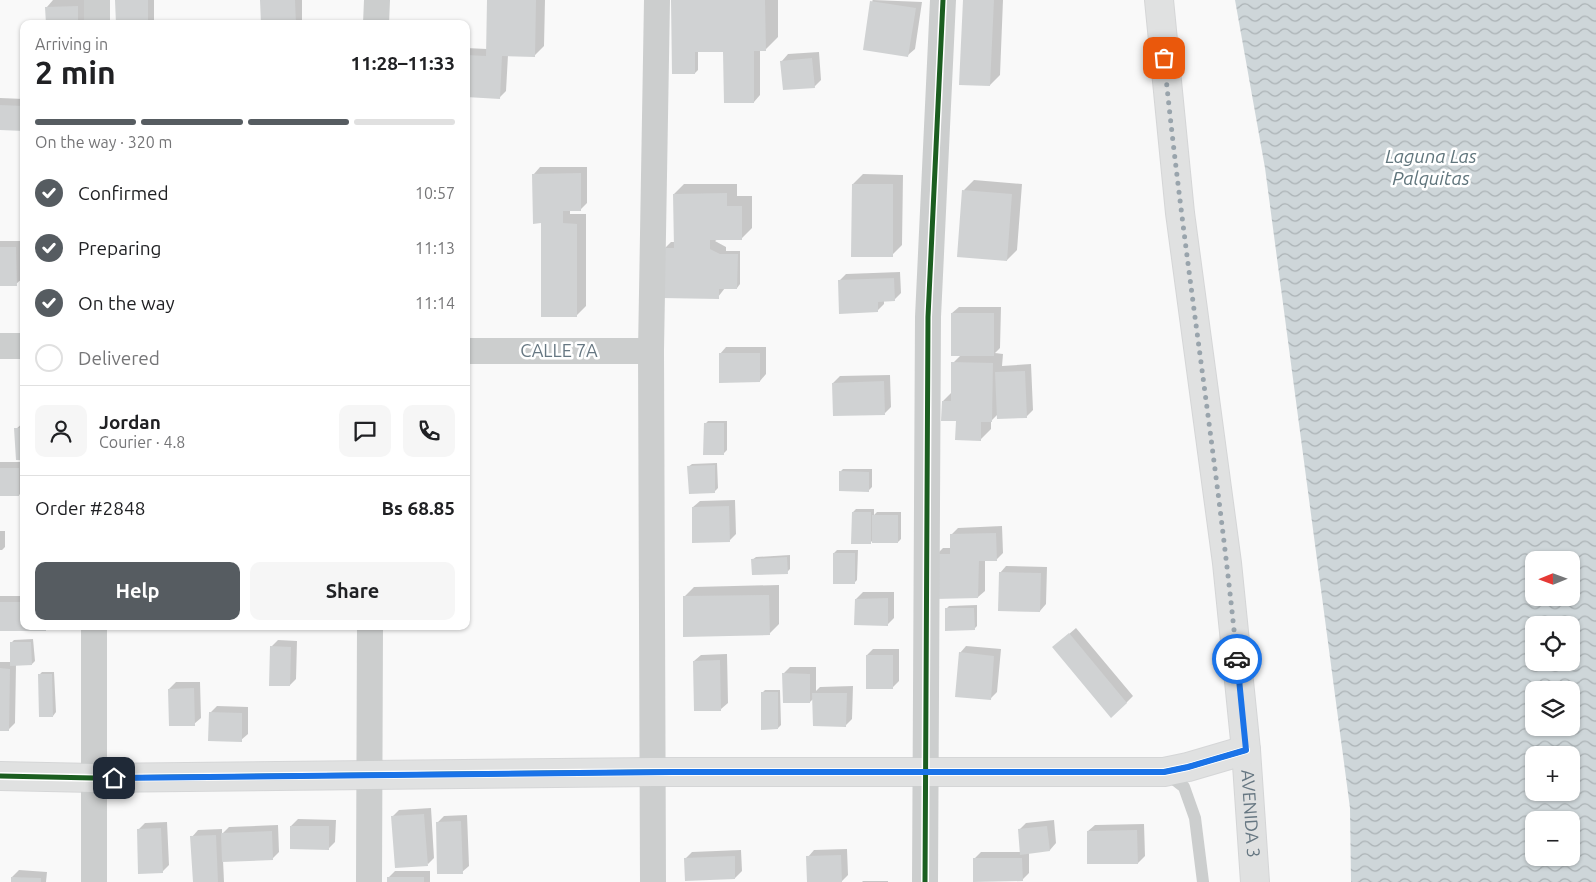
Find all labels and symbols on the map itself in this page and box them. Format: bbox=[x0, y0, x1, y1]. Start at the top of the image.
pin bbox=[1143, 37, 1185, 79]
water label: Laguna Las Palquitas bbox=[1385, 145, 1477, 189]
street label: CALLE 7A bbox=[520, 340, 598, 360]
north arrow bbox=[1525, 551, 1580, 606]
courier bbox=[1212, 634, 1262, 684]
pin bbox=[93, 757, 135, 799]
street label: AVENIDA 3 bbox=[1238, 769, 1264, 858]

